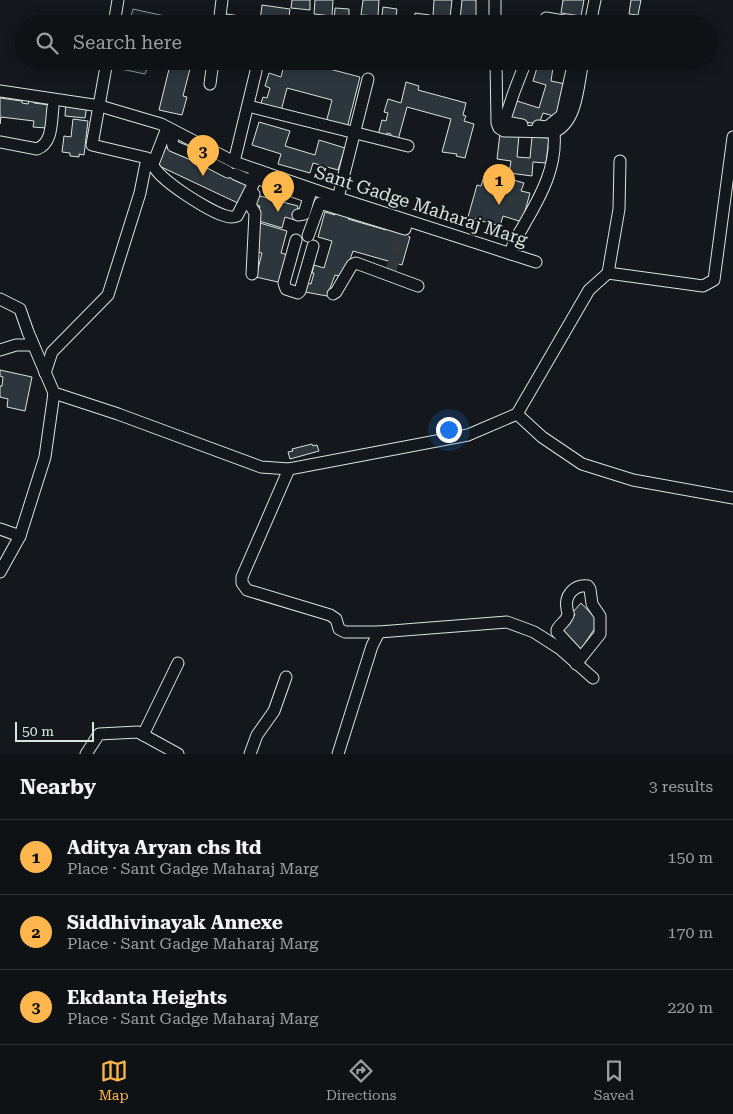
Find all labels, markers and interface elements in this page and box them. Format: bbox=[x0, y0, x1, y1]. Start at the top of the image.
search box bbox=[15, 15, 718, 70]
icon: search bbox=[33, 29, 61, 57]
text: Search here bbox=[73, 31, 182, 54]
pin: 3 bbox=[187, 135, 219, 176]
street label: Sant Gadge Maharaj Marg bbox=[312, 161, 531, 250]
pin: 1 bbox=[483, 164, 515, 205]
pin: 2 bbox=[262, 171, 294, 212]
your location bbox=[436, 417, 462, 443]
scale bar bbox=[15, 719, 94, 742]
text: 50 m bbox=[22, 723, 54, 739]
text: Nearby bbox=[20, 775, 96, 799]
text: 3 results bbox=[649, 777, 713, 796]
text: Aditya Aryan chs ltd bbox=[67, 836, 262, 859]
text: 1 bbox=[32, 848, 40, 867]
text: 150 m bbox=[667, 848, 713, 867]
text: Place · Sant Gadge Maharaj Marg bbox=[67, 859, 318, 878]
text: Siddhivinayak Annexe bbox=[67, 911, 283, 934]
text: 2 bbox=[32, 923, 40, 942]
text: 170 m bbox=[667, 923, 713, 942]
text: Place · Sant Gadge Maharaj Marg bbox=[67, 934, 318, 953]
text: Ekdanta Heights bbox=[67, 986, 227, 1009]
text: 3 bbox=[32, 998, 40, 1017]
text: 220 m bbox=[667, 998, 713, 1017]
text: Place · Sant Gadge Maharaj Marg bbox=[67, 1009, 318, 1028]
tab: Map bbox=[99, 1057, 129, 1103]
tab: Directions bbox=[326, 1057, 396, 1103]
tab: Saved bbox=[594, 1057, 634, 1103]

